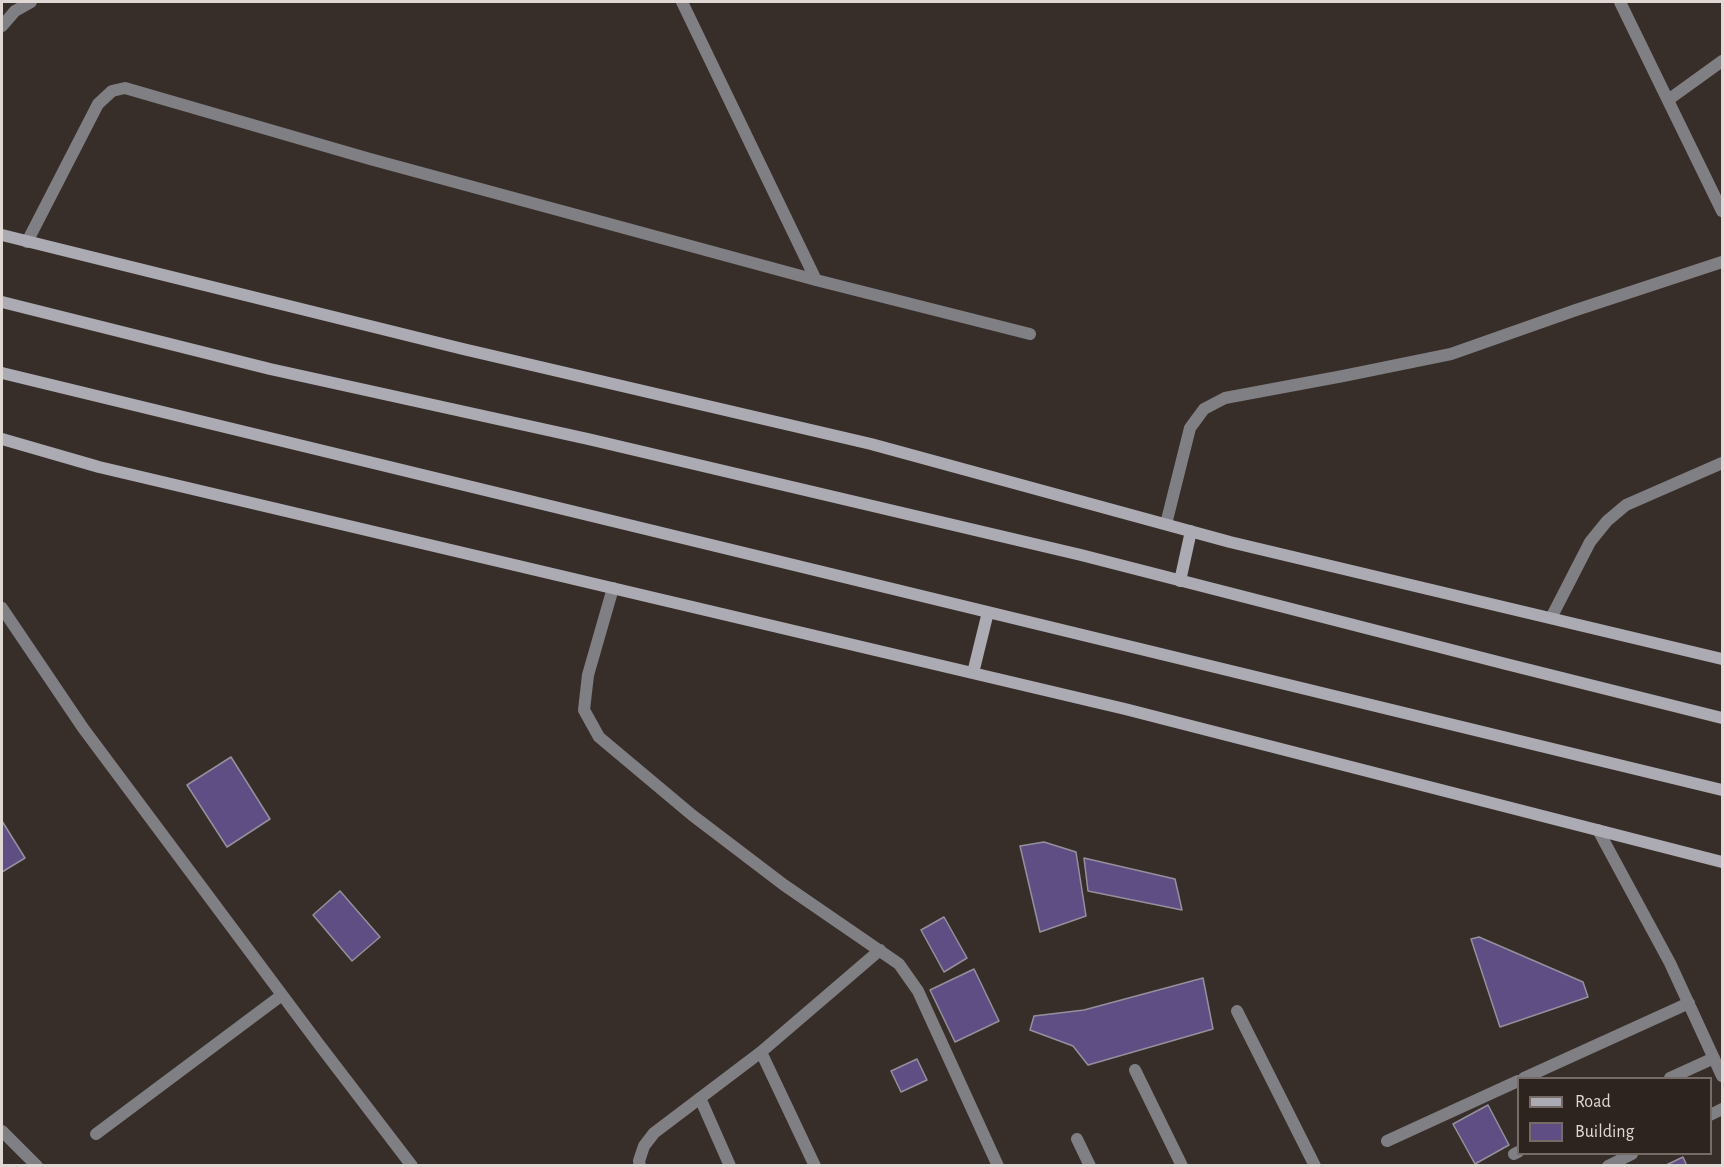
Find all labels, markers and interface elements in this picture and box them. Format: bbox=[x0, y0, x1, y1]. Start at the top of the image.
legend bbox=[1517, 1077, 1712, 1155]
text: Road bbox=[1575, 1093, 1611, 1111]
text: Building bbox=[1575, 1123, 1634, 1141]

